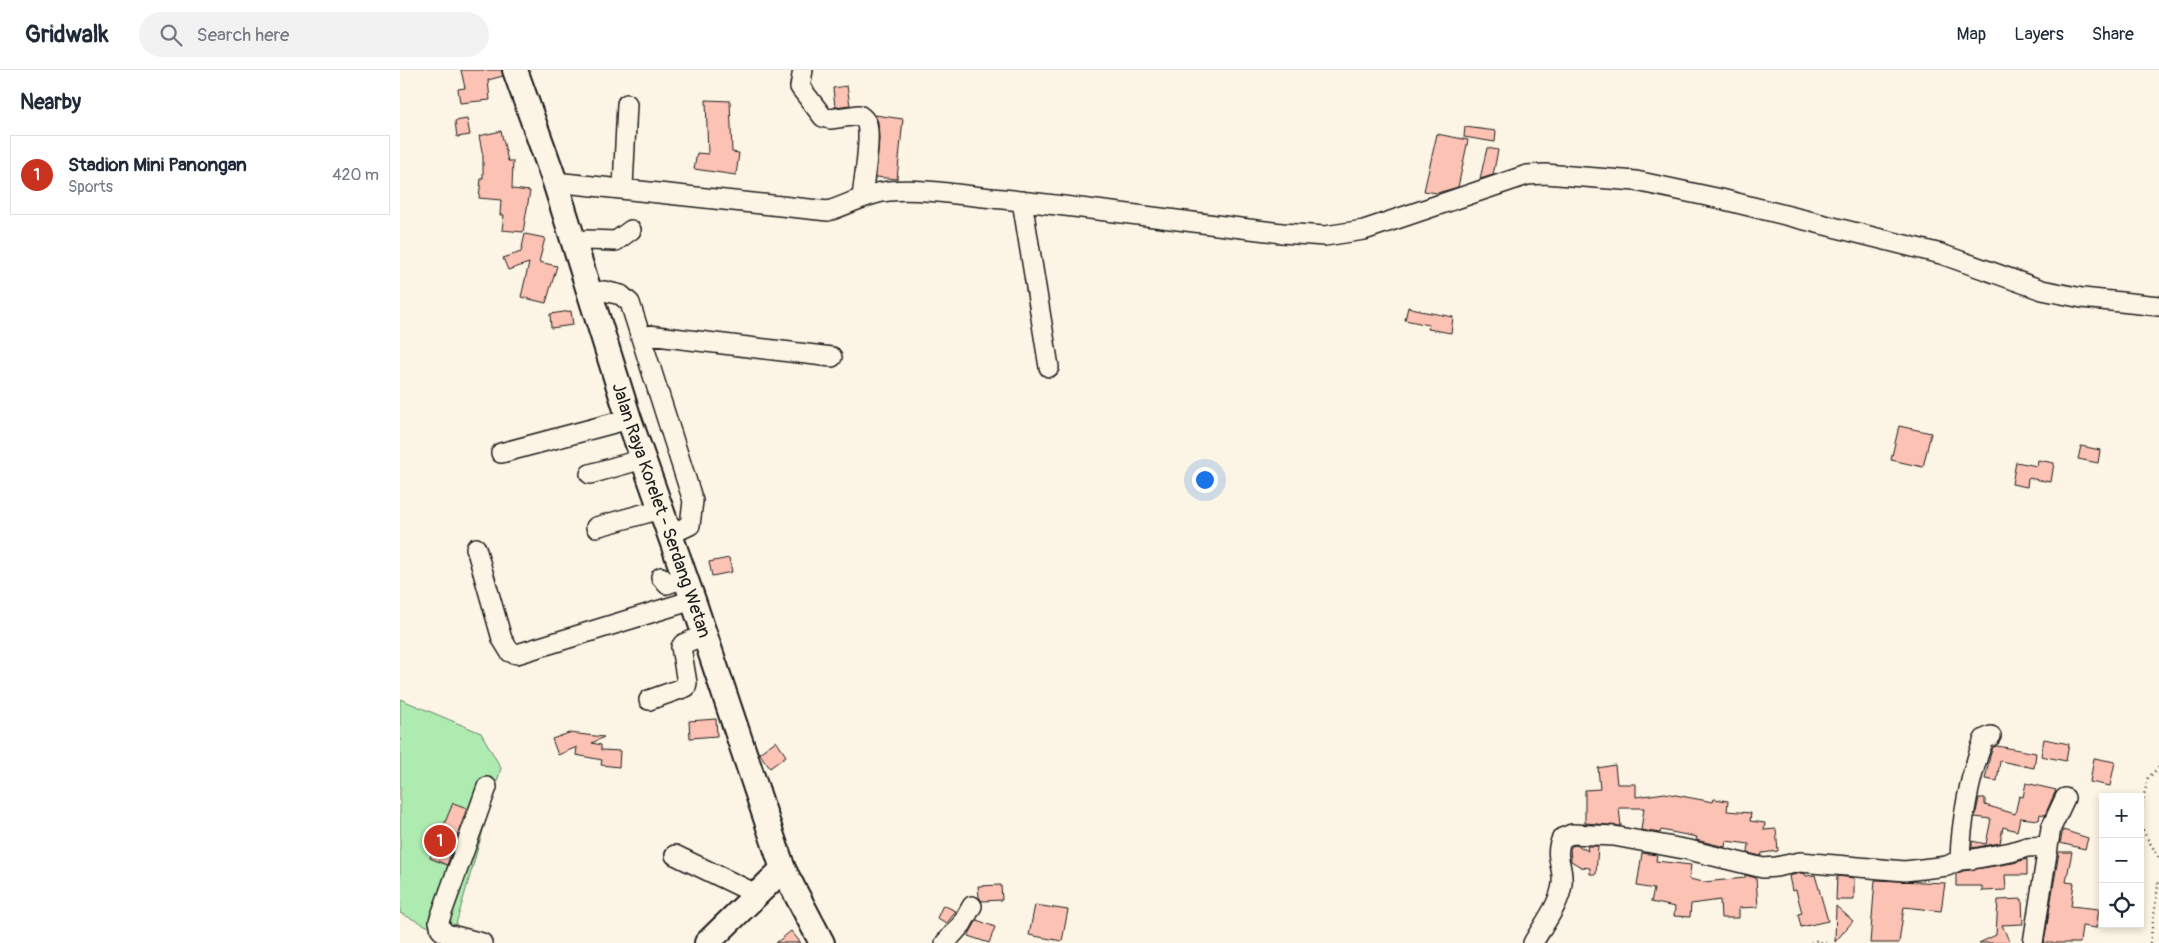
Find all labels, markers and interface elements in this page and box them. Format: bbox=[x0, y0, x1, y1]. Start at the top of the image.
search box bbox=[139, 12, 489, 57]
text: Gridwalk bbox=[25, 20, 109, 49]
icon: search bbox=[157, 21, 185, 49]
text: Search here bbox=[197, 23, 289, 47]
text: Map bbox=[1957, 23, 1986, 46]
text: Layers bbox=[2014, 23, 2064, 46]
text: Share bbox=[2092, 23, 2134, 46]
text: Nearby bbox=[20, 89, 81, 116]
text: Stadion Mini Panongan bbox=[68, 153, 247, 177]
text: 1 bbox=[34, 165, 40, 185]
text: 420 m bbox=[332, 165, 379, 185]
text: Sports bbox=[68, 177, 113, 197]
street label: Jalan Raya Korelet - Serdang Wetan bbox=[607, 380, 716, 641]
your location bbox=[1192, 467, 1218, 493]
map controls bbox=[2099, 793, 2144, 928]
button: + bbox=[2099, 793, 2144, 838]
pin: 1 bbox=[424, 822, 456, 860]
button: − bbox=[2099, 838, 2144, 883]
button: locate bbox=[2099, 883, 2144, 928]

